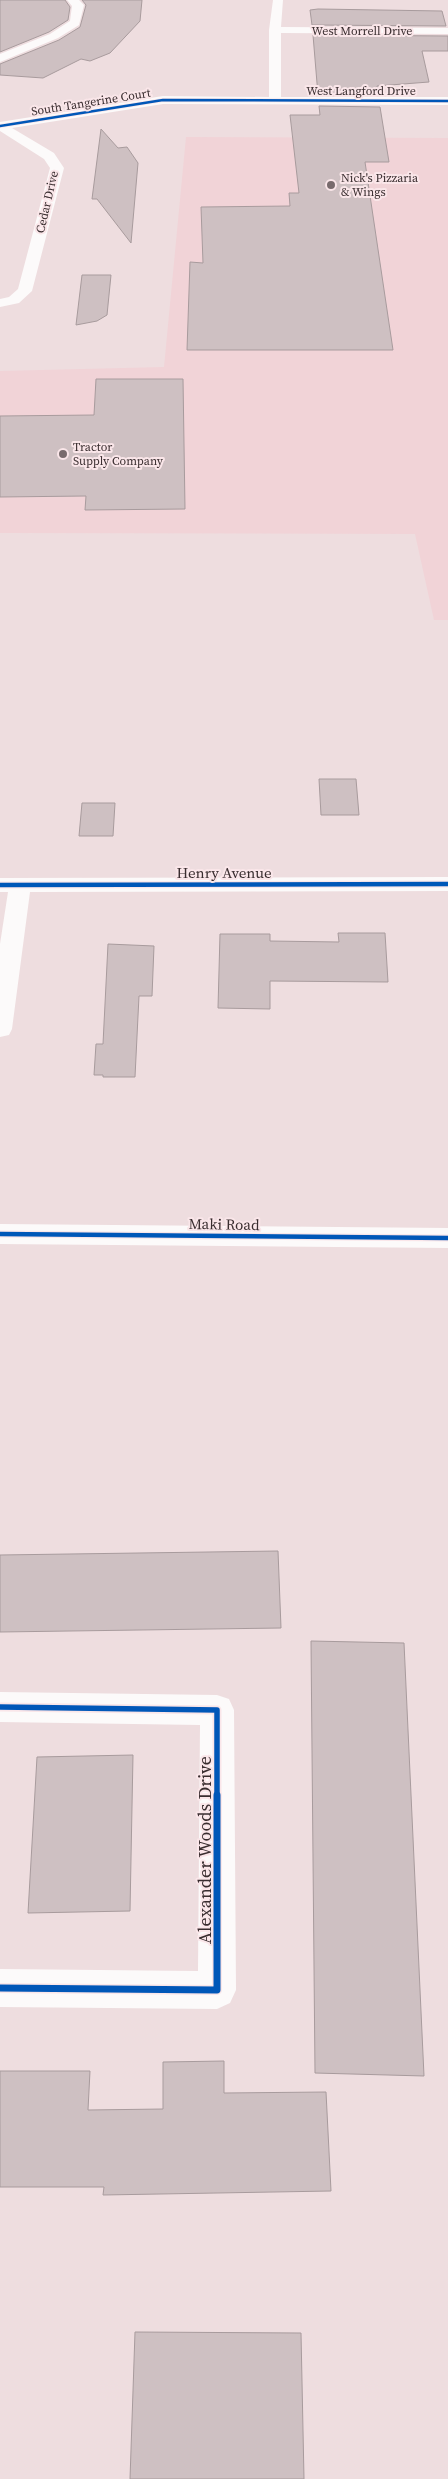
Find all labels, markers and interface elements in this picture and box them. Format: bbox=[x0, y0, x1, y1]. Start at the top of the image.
street label: West Morrell Drive bbox=[312, 23, 412, 39]
street label: West Langford Drive bbox=[306, 83, 416, 99]
street label: South Tangerine Court bbox=[30, 85, 152, 119]
street label: Cedar Drive bbox=[32, 169, 62, 235]
place label: Nick's Pizzaria & Wings bbox=[341, 170, 419, 200]
marker: Nick's Pizzaria & Wings bbox=[325, 179, 337, 191]
place label: Tractor Supply Company bbox=[73, 439, 164, 469]
marker: Tractor Supply Company bbox=[57, 448, 69, 460]
street label: Henry Avenue bbox=[176, 862, 272, 883]
street label: Maki Road bbox=[188, 1213, 260, 1235]
street label: Alexander Woods Drive bbox=[192, 1756, 217, 1944]

